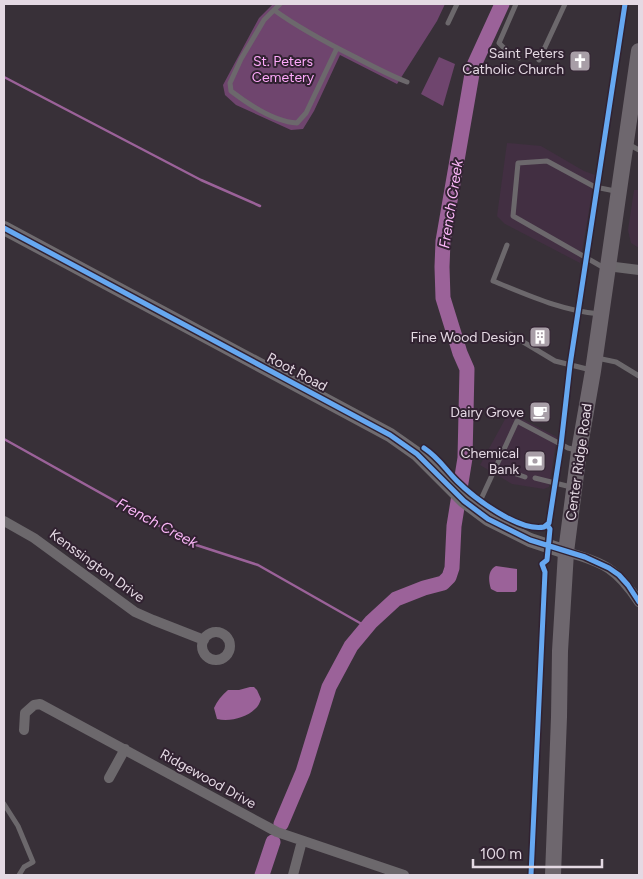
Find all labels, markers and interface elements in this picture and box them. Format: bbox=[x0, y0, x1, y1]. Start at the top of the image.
place label: Saint Peters Catholic Church bbox=[462, 45, 564, 78]
church icon: Saint Peters Catholic Church bbox=[568, 49, 592, 73]
park label: St. Peters Cemetery bbox=[252, 53, 315, 86]
water label: French Creek bbox=[435, 158, 467, 250]
building icon: Fine Wood Design bbox=[528, 325, 552, 349]
place label: Fine Wood Design bbox=[410, 329, 524, 346]
street label: Root Road bbox=[264, 349, 330, 395]
cafe icon: Dairy Grove bbox=[528, 400, 552, 424]
street label: Center Ridge Road bbox=[562, 402, 596, 522]
place label: Dairy Grove bbox=[450, 404, 524, 421]
place label: Chemical Bank bbox=[460, 445, 519, 478]
bank icon: Chemical Bank bbox=[523, 449, 547, 473]
water label: French Creek bbox=[113, 494, 201, 552]
street label: Kenssington Drive bbox=[46, 526, 148, 606]
street label: Ridgewood Drive bbox=[157, 746, 259, 813]
scale bar bbox=[473, 836, 602, 868]
text: 100 m bbox=[480, 845, 522, 863]

